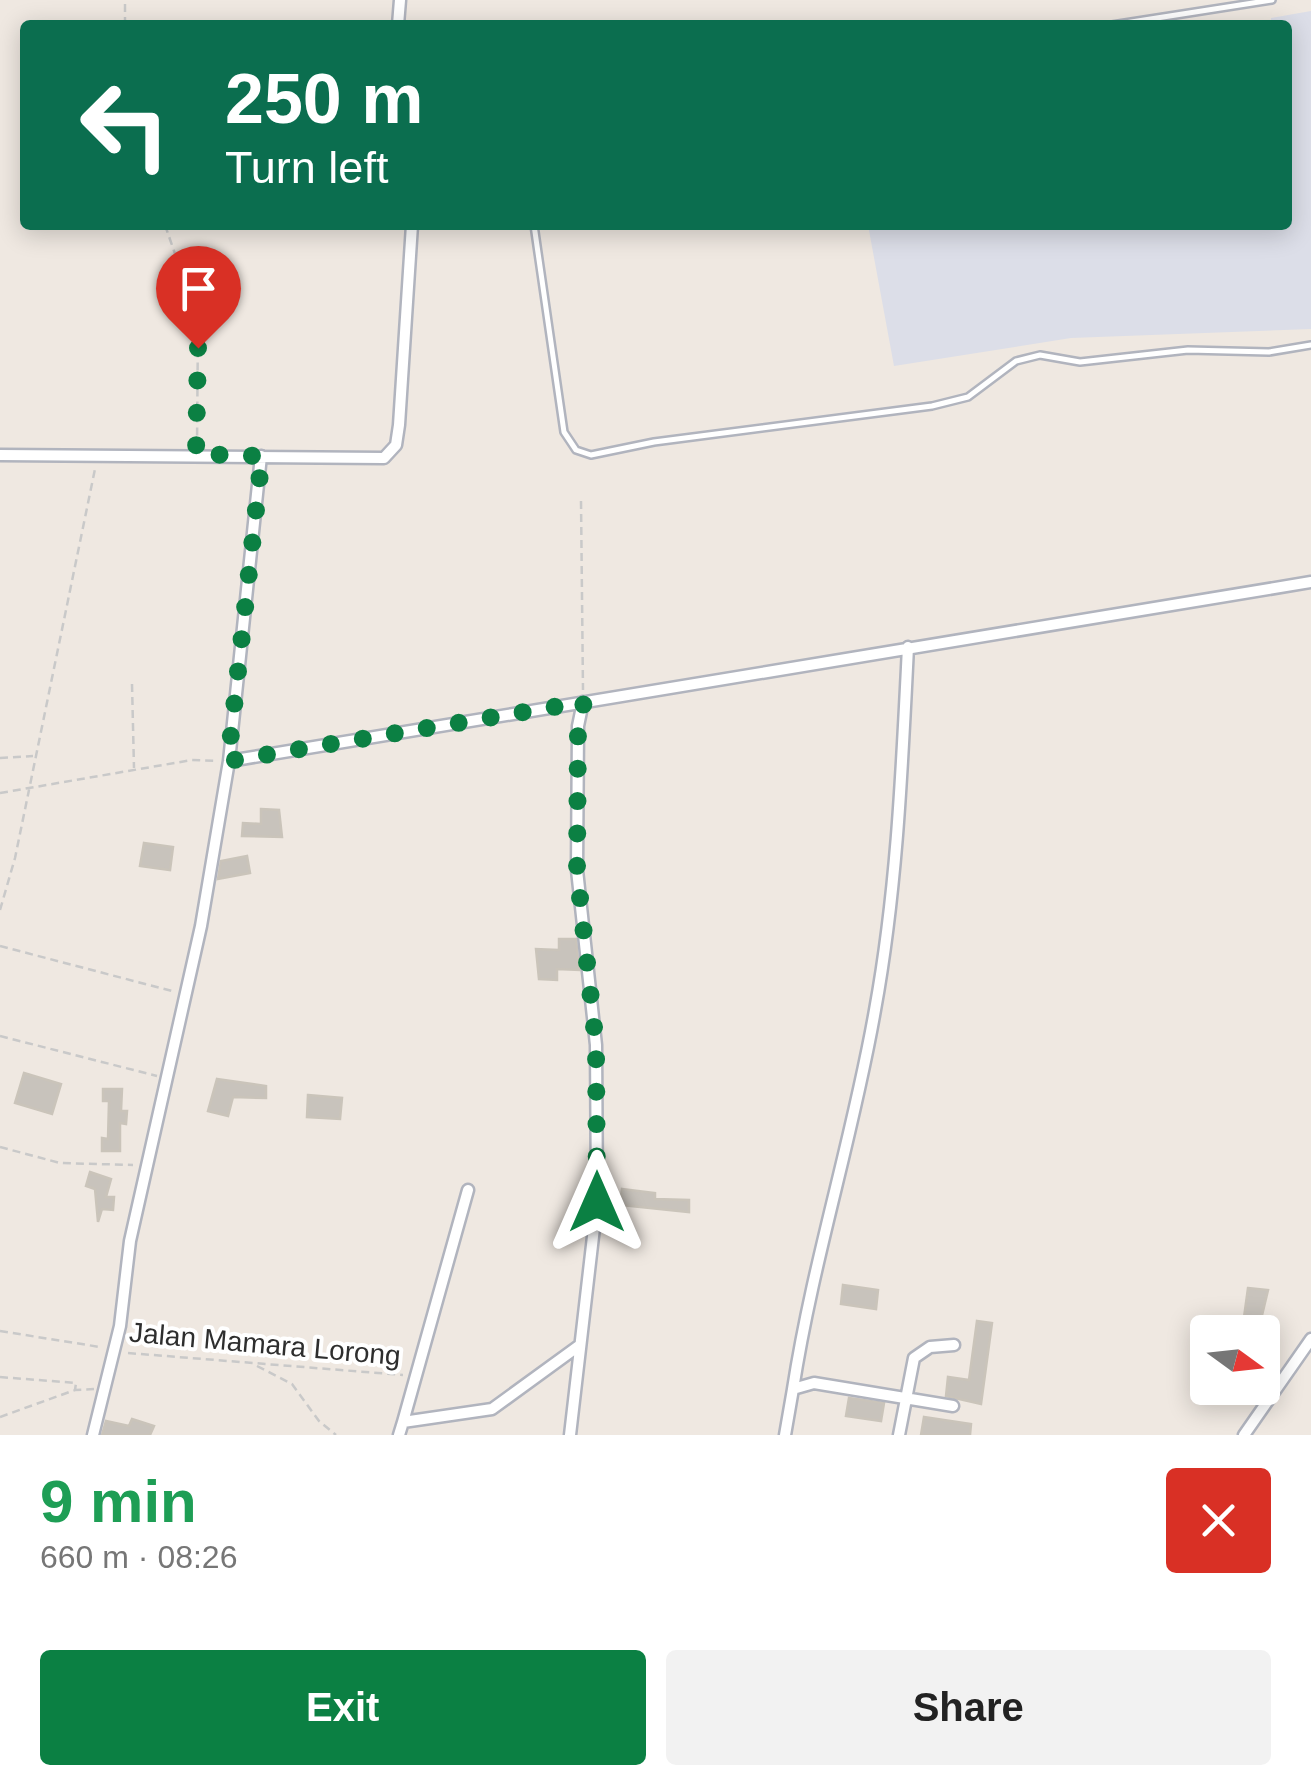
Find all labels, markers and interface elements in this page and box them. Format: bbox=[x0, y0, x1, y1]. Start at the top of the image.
icon: left bbox=[60, 60, 190, 190]
text: 250 m bbox=[225, 60, 423, 138]
text: Turn left bbox=[225, 142, 388, 193]
pin bbox=[156, 246, 241, 349]
icon: arrive bbox=[171, 261, 226, 316]
position arrow bbox=[545, 1150, 649, 1254]
north arrow bbox=[1190, 1315, 1280, 1405]
map controls bbox=[1190, 1315, 1280, 1405]
street label: Jalan Mamara Lorong bbox=[128, 1317, 402, 1371]
text: 9 min bbox=[40, 1468, 197, 1535]
button: close bbox=[1166, 1468, 1271, 1573]
text: 660 m · 08:26 bbox=[40, 1539, 237, 1575]
button: Exit bbox=[40, 1650, 646, 1765]
button: Share bbox=[666, 1650, 1271, 1765]

